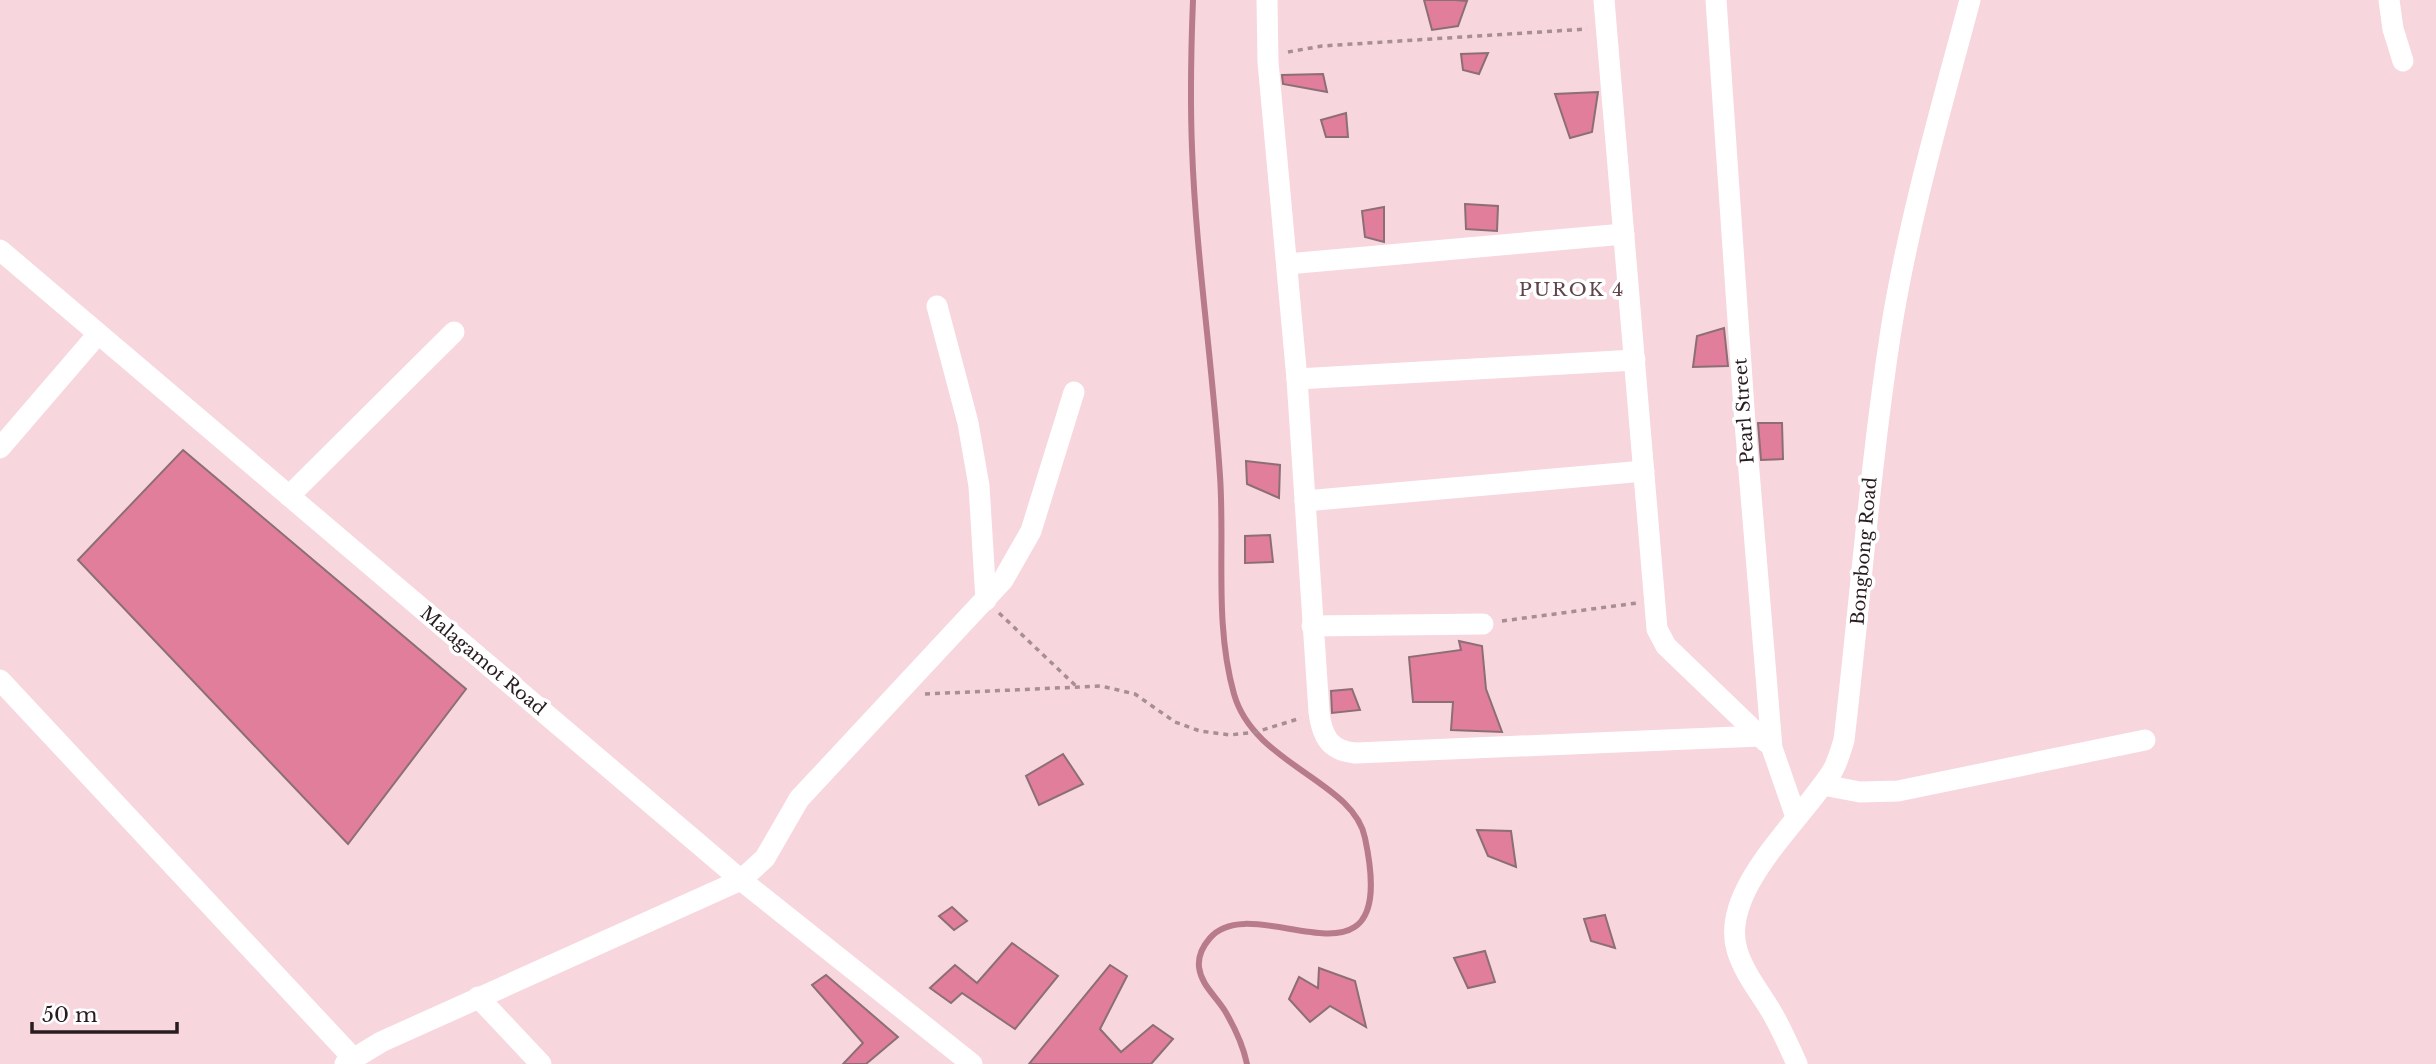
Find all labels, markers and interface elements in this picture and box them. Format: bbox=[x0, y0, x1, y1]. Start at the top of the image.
district label: PUROK 4 bbox=[1519, 278, 1625, 301]
street label: Pearl Street bbox=[1729, 357, 1759, 465]
street label: Bongbong Road bbox=[1847, 476, 1881, 626]
street label: Malagamot Road bbox=[416, 602, 550, 720]
scale bar bbox=[32, 990, 177, 1034]
text: 50 m bbox=[42, 1002, 98, 1028]

